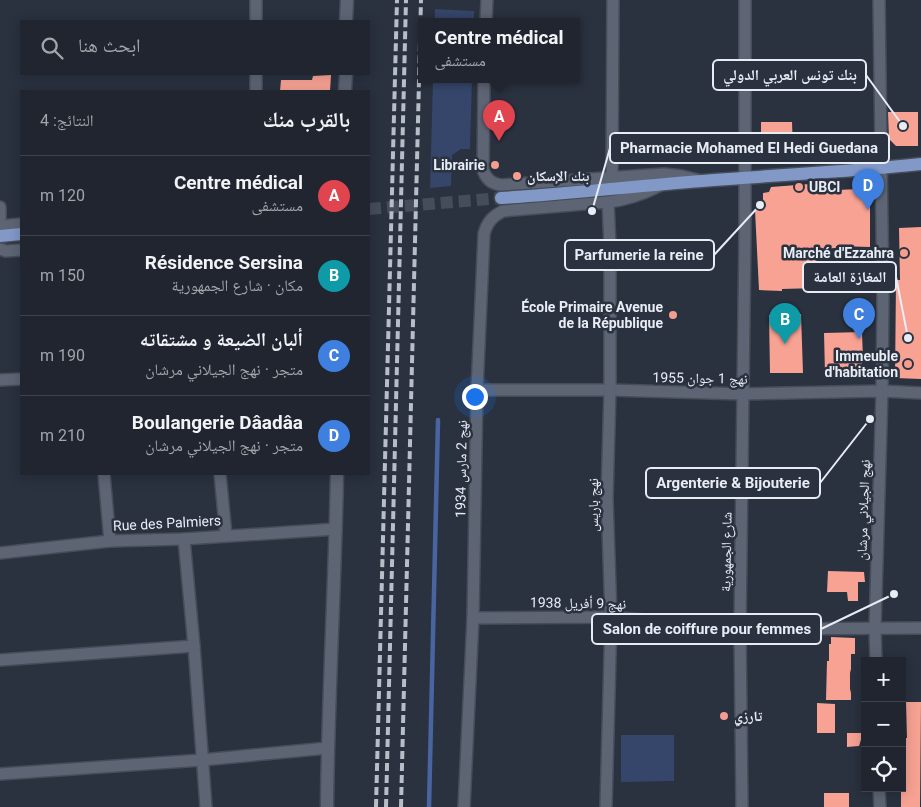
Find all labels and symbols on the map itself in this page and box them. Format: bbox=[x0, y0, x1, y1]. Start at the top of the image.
callout: بنك تونس العربي الدولي bbox=[713, 60, 866, 90]
text: بنك تونس العربي الدولي bbox=[723, 66, 857, 87]
pin: A bbox=[483, 100, 515, 141]
callout: Pharmacie Mohamed El Hedi Guedana bbox=[610, 133, 889, 163]
text: Pharmacie Mohamed El Hedi Guedana bbox=[620, 139, 878, 157]
place label: Librairie bbox=[433, 157, 485, 173]
marker: Librairie bbox=[489, 159, 501, 171]
place label: بنك الإسكان bbox=[527, 168, 589, 185]
pin: D bbox=[852, 169, 884, 210]
marker: بنك الإسكان bbox=[511, 170, 523, 182]
place label: UBCI bbox=[809, 179, 840, 195]
marker: UBCI bbox=[793, 181, 805, 193]
callout: Parfumerie la reine bbox=[565, 240, 714, 270]
place label: Marché d'Ezzahra bbox=[783, 245, 895, 261]
text: Parfumerie la reine bbox=[574, 246, 704, 264]
marker: Marché d'Ezzahra bbox=[898, 247, 910, 259]
callout: المغازة العامة bbox=[803, 262, 896, 292]
text: المغازة العامة bbox=[813, 268, 887, 286]
place label: École Primaire Avenue de la République bbox=[521, 298, 663, 331]
pin: C bbox=[843, 298, 875, 339]
pin: B bbox=[769, 303, 801, 344]
marker: École Primaire Avenue de la République bbox=[667, 309, 679, 321]
place label: Immeuble d'habitation bbox=[825, 348, 898, 380]
marker: Immeuble d'habitation bbox=[902, 358, 914, 370]
street label: نهج 1 جوان 1955 bbox=[652, 369, 748, 389]
your location bbox=[462, 384, 488, 410]
street label: نهج 2 مارس 1934 bbox=[452, 420, 472, 518]
street label: نهج الجيلاني مرشان bbox=[853, 459, 876, 561]
callout: Argenterie & Bijouterie bbox=[646, 468, 820, 498]
text: Argenterie & Bijouterie bbox=[656, 474, 810, 492]
street label: نهج باريس bbox=[585, 478, 603, 532]
street label: Rue des Palmiers bbox=[113, 512, 221, 534]
street label: شارع الجمهورية bbox=[717, 512, 737, 592]
street label: نهج 9 أفريل 1938 bbox=[530, 594, 626, 614]
callout: Salon de coiffure pour femmes bbox=[592, 614, 821, 644]
text: Salon de coiffure pour femmes bbox=[603, 620, 811, 638]
place label: تارزي bbox=[734, 708, 763, 727]
marker: تارزي bbox=[718, 710, 730, 722]

